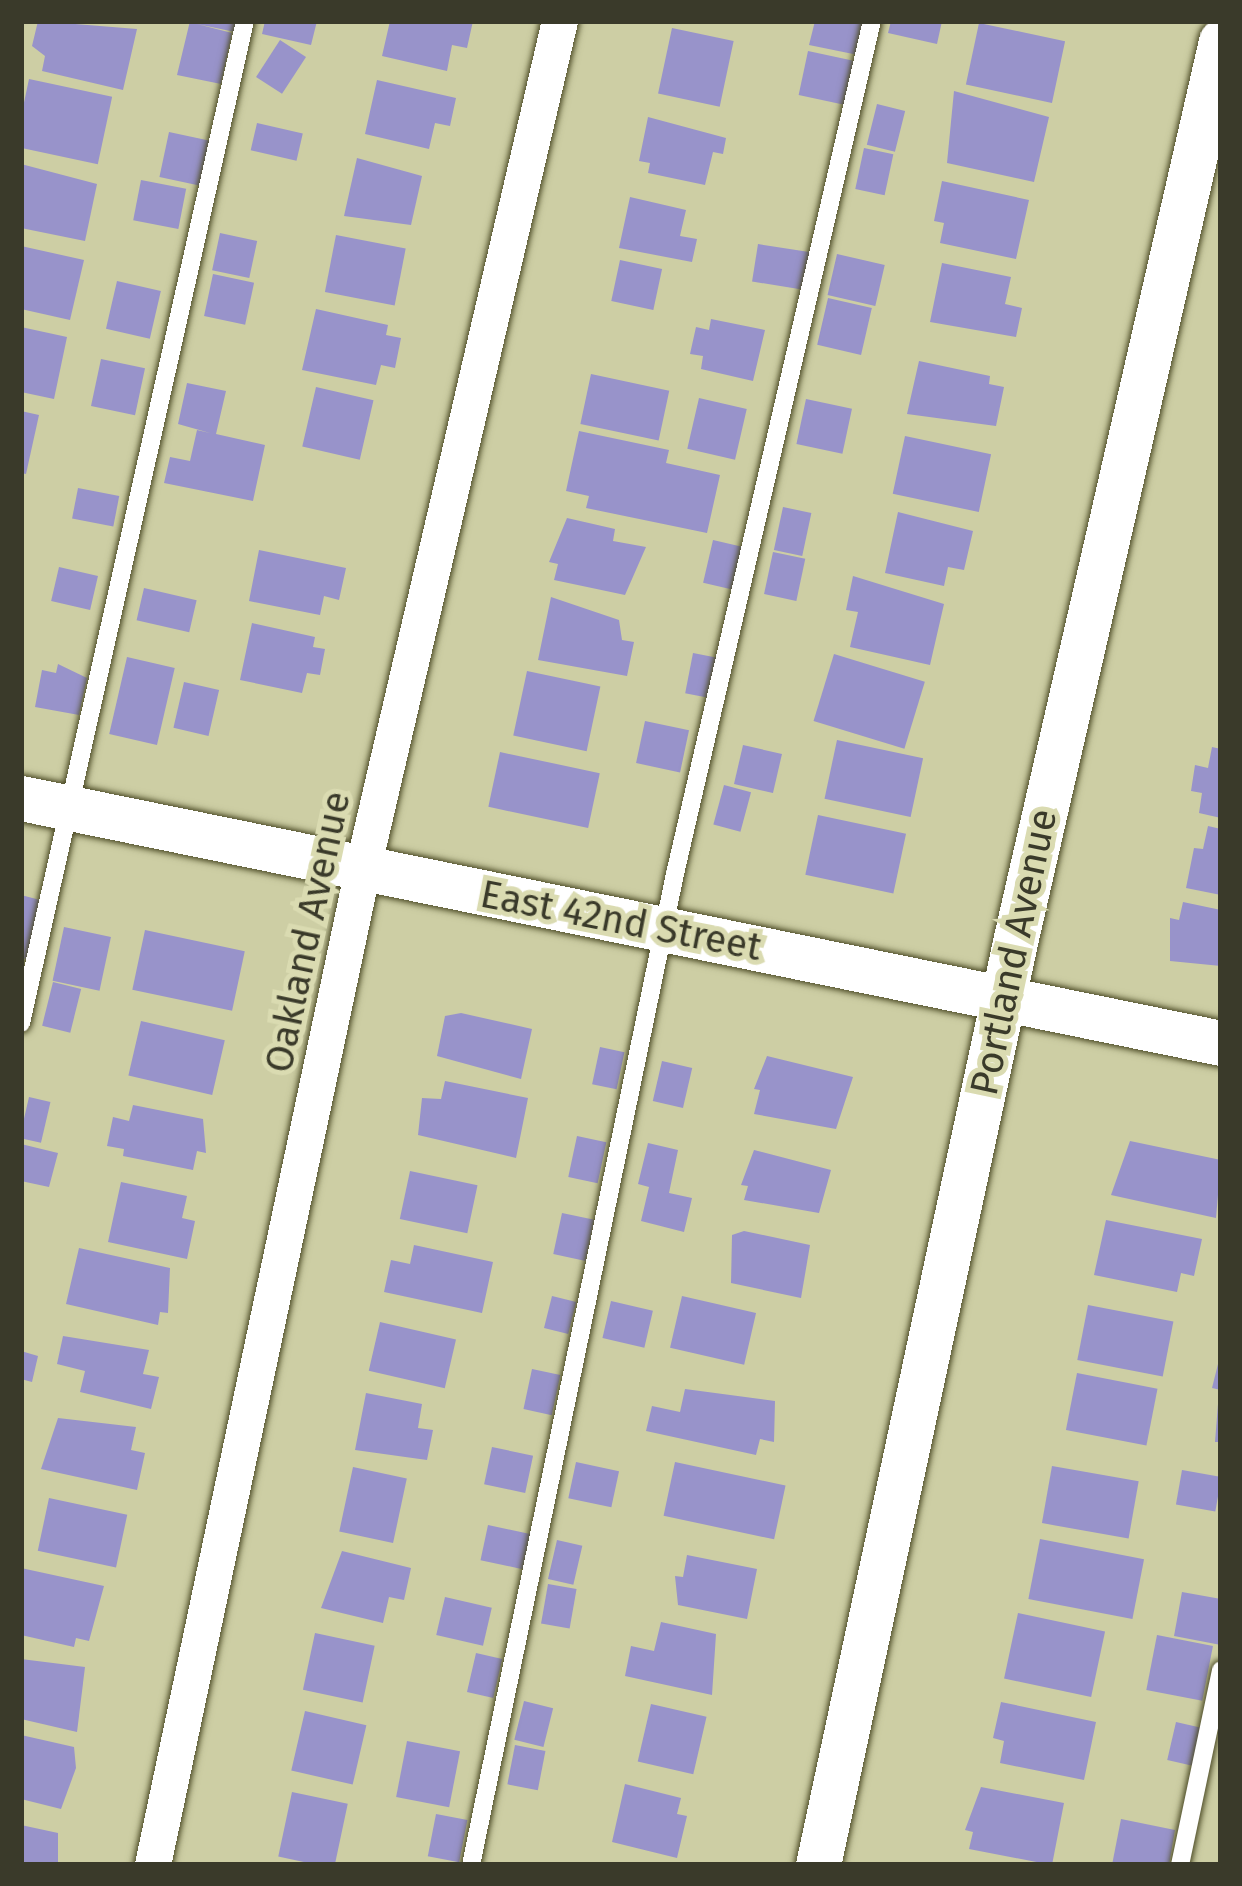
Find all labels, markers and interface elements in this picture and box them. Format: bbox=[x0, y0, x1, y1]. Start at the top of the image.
street label: Oakland Avenue bbox=[255, 787, 361, 1077]
street label: Portland Avenue bbox=[961, 805, 1067, 1099]
street label: East 42nd Street bbox=[476, 871, 766, 971]

